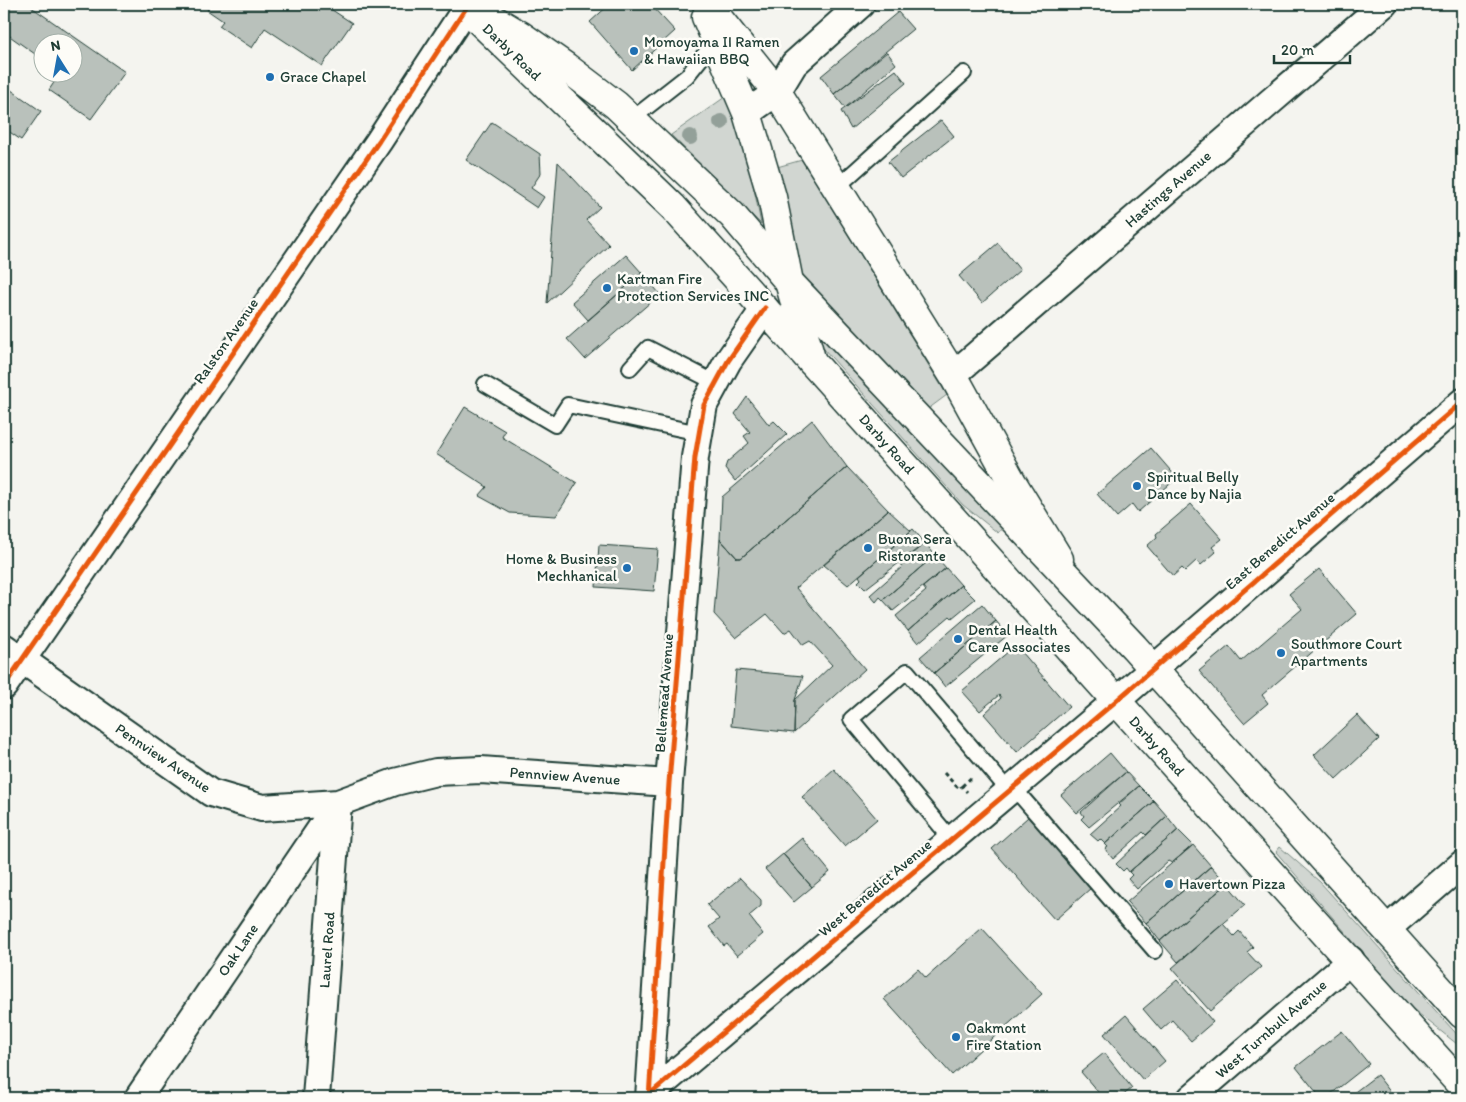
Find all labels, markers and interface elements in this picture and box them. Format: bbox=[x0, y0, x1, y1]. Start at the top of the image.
street label: Darby Road bbox=[479, 19, 546, 85]
north arrow bbox=[32, 32, 82, 82]
scale bar bbox=[1274, 32, 1350, 64]
place label: Momoyama II Ramen & Hawaiian BBQ bbox=[644, 33, 780, 68]
text: N bbox=[49, 36, 62, 55]
text: 20 m bbox=[1281, 41, 1315, 59]
marker: Momoyama II Ramen & Hawaiian BBQ bbox=[628, 45, 640, 57]
place label: Grace Chapel bbox=[280, 68, 367, 86]
marker: Grace Chapel bbox=[264, 71, 276, 83]
street label: Hastings Avenue bbox=[1121, 147, 1215, 231]
place label: Kartman Fire Protection Services INC bbox=[617, 270, 770, 305]
marker: Kartman Fire Protection Services INC bbox=[601, 282, 613, 294]
street label: Ralston Avenue bbox=[190, 295, 262, 387]
street label: Darby Road bbox=[855, 410, 919, 478]
place label: Spiritual Belly Dance by Najia bbox=[1147, 468, 1242, 503]
marker: Spiritual Belly Dance by Najia bbox=[1131, 480, 1143, 492]
street label: East Benedict Avenue bbox=[1222, 489, 1338, 593]
place label: Buona Sera Ristorante bbox=[878, 530, 952, 565]
marker: Buona Sera Ristorante bbox=[862, 542, 874, 554]
place label: Home & Business Mechhanical bbox=[506, 550, 618, 585]
marker: Home & Business Mechhanical bbox=[621, 562, 633, 574]
place label: Dental Health Care Associates bbox=[968, 621, 1071, 656]
street label: Bellemead Avenue bbox=[651, 633, 677, 753]
marker: Dental Health Care Associates bbox=[952, 633, 964, 645]
place label: Southmore Court Apartments bbox=[1291, 635, 1403, 670]
marker: Southmore Court Apartments bbox=[1275, 647, 1287, 659]
street label: Darby Road bbox=[1125, 712, 1189, 780]
street label: Pennview Avenue bbox=[112, 720, 214, 796]
street label: Pennview Avenue bbox=[509, 763, 621, 789]
street label: West Benedict Avenue bbox=[815, 835, 935, 941]
place label: Havertown Pizza bbox=[1179, 875, 1286, 893]
marker: Havertown Pizza bbox=[1163, 878, 1175, 890]
street label: Laurel Road bbox=[315, 911, 339, 989]
street label: Oak Lane bbox=[214, 920, 262, 980]
street label: West Turnbull Avenue bbox=[1212, 976, 1330, 1082]
place label: Oakmont Fire Station bbox=[966, 1019, 1042, 1054]
marker: Oakmont Fire Station bbox=[950, 1031, 962, 1043]

